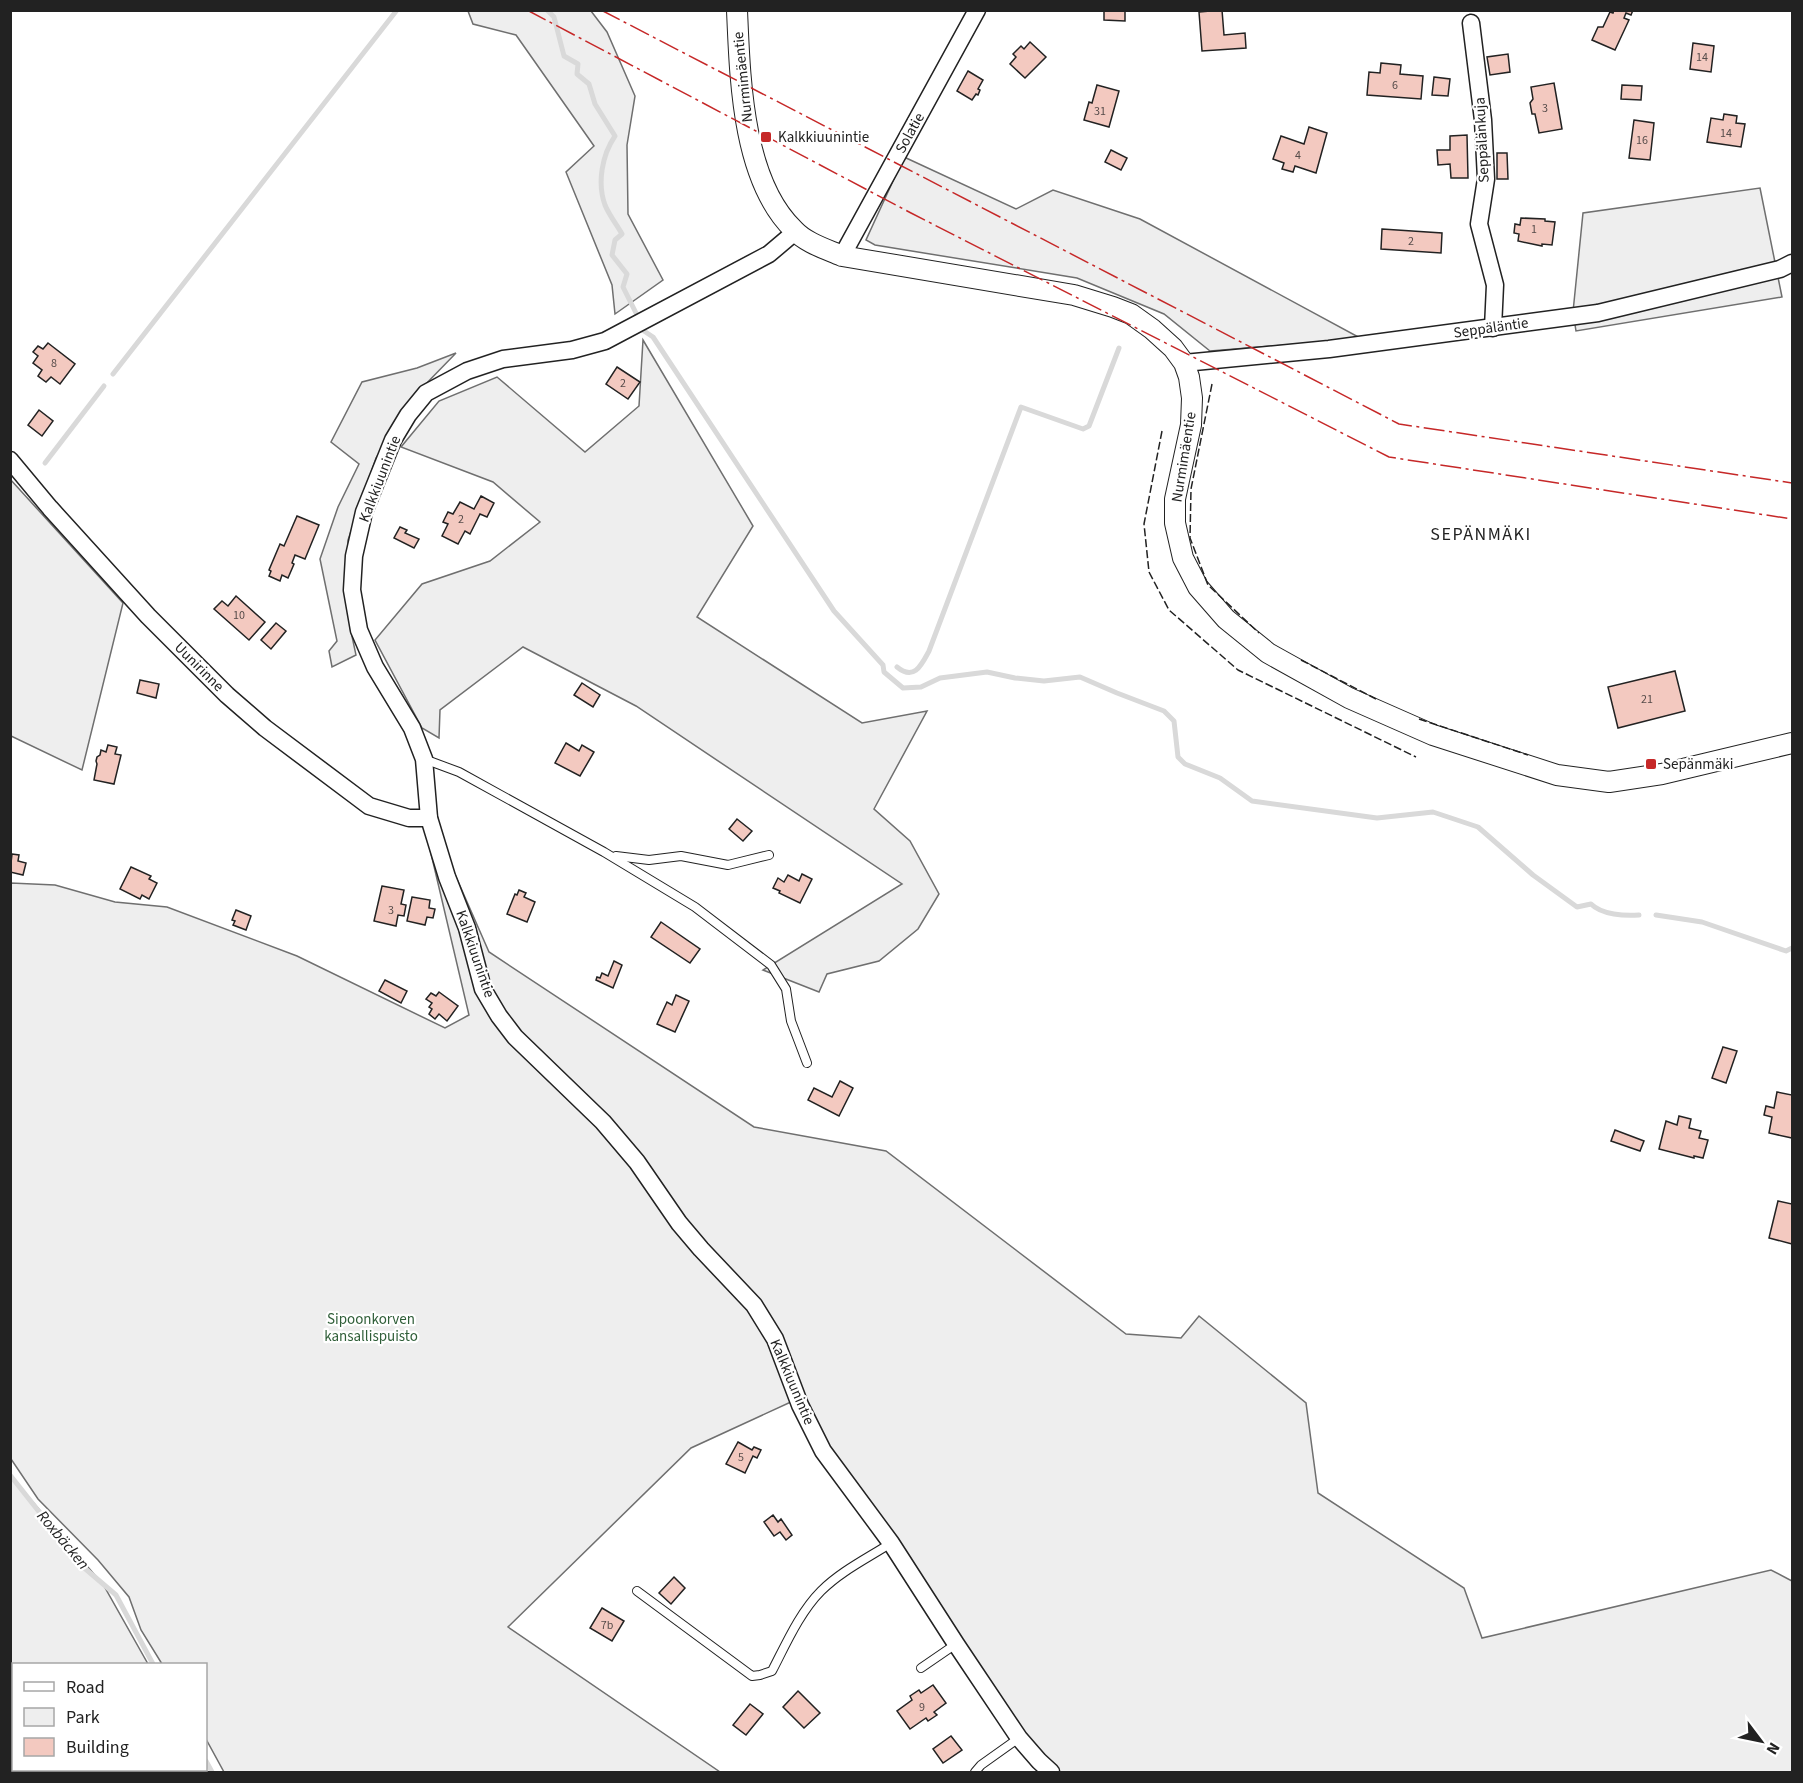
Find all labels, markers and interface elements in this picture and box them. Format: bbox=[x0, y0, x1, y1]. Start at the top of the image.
street label: Nurmimäentie bbox=[728, 31, 758, 123]
house number: 14 bbox=[1696, 49, 1708, 66]
house number: 6 bbox=[1392, 77, 1398, 94]
street label: Seppälänkuja bbox=[1469, 97, 1495, 183]
house number: 3 bbox=[1542, 100, 1548, 117]
house number: 31 bbox=[1094, 103, 1106, 120]
street label: Solatie bbox=[890, 109, 930, 157]
house number: 14 bbox=[1720, 125, 1732, 142]
place label: Kalkkiuunintie bbox=[778, 127, 869, 148]
marker: Kalkkiuunintie bbox=[759, 130, 773, 144]
house number: 16 bbox=[1636, 132, 1648, 149]
house number: 4 bbox=[1295, 147, 1301, 164]
house number: 1 bbox=[1531, 221, 1537, 238]
house number: 2 bbox=[1408, 233, 1414, 250]
street label: Seppäläntie bbox=[1452, 312, 1530, 344]
house number: 8 bbox=[51, 355, 57, 372]
house number: 2 bbox=[620, 375, 626, 392]
street label: Nurmimäentie bbox=[1167, 410, 1201, 504]
street label: Kalkkiuunintie bbox=[354, 433, 406, 525]
house number: 2 bbox=[458, 511, 464, 528]
district label: SEPÄNMÄKI bbox=[1430, 522, 1532, 547]
house number: 10 bbox=[233, 607, 245, 624]
street label: Uunirinne bbox=[169, 637, 229, 697]
house number: 21 bbox=[1641, 691, 1653, 708]
place label: Sepänmäki bbox=[1663, 754, 1733, 775]
marker: Sepänmäki bbox=[1644, 757, 1658, 771]
house number: 3 bbox=[388, 902, 394, 919]
street label: Kalkkiuunintie bbox=[450, 907, 500, 1001]
park label: Sipoonkorven kansallispuisto bbox=[324, 1309, 418, 1347]
street label: Kalkkiuunintie bbox=[765, 1336, 819, 1428]
house number: 5 bbox=[738, 1449, 744, 1466]
water label: Roxbäcken bbox=[32, 1506, 94, 1574]
house number: 7b bbox=[601, 1617, 614, 1634]
legend bbox=[12, 1663, 207, 1771]
text: Road bbox=[66, 1675, 105, 1700]
house number: 9 bbox=[919, 1699, 925, 1716]
text: Park bbox=[66, 1705, 100, 1730]
north arrow bbox=[1731, 1711, 1791, 1771]
text: Building bbox=[66, 1735, 129, 1760]
text: N bbox=[1761, 1738, 1785, 1759]

